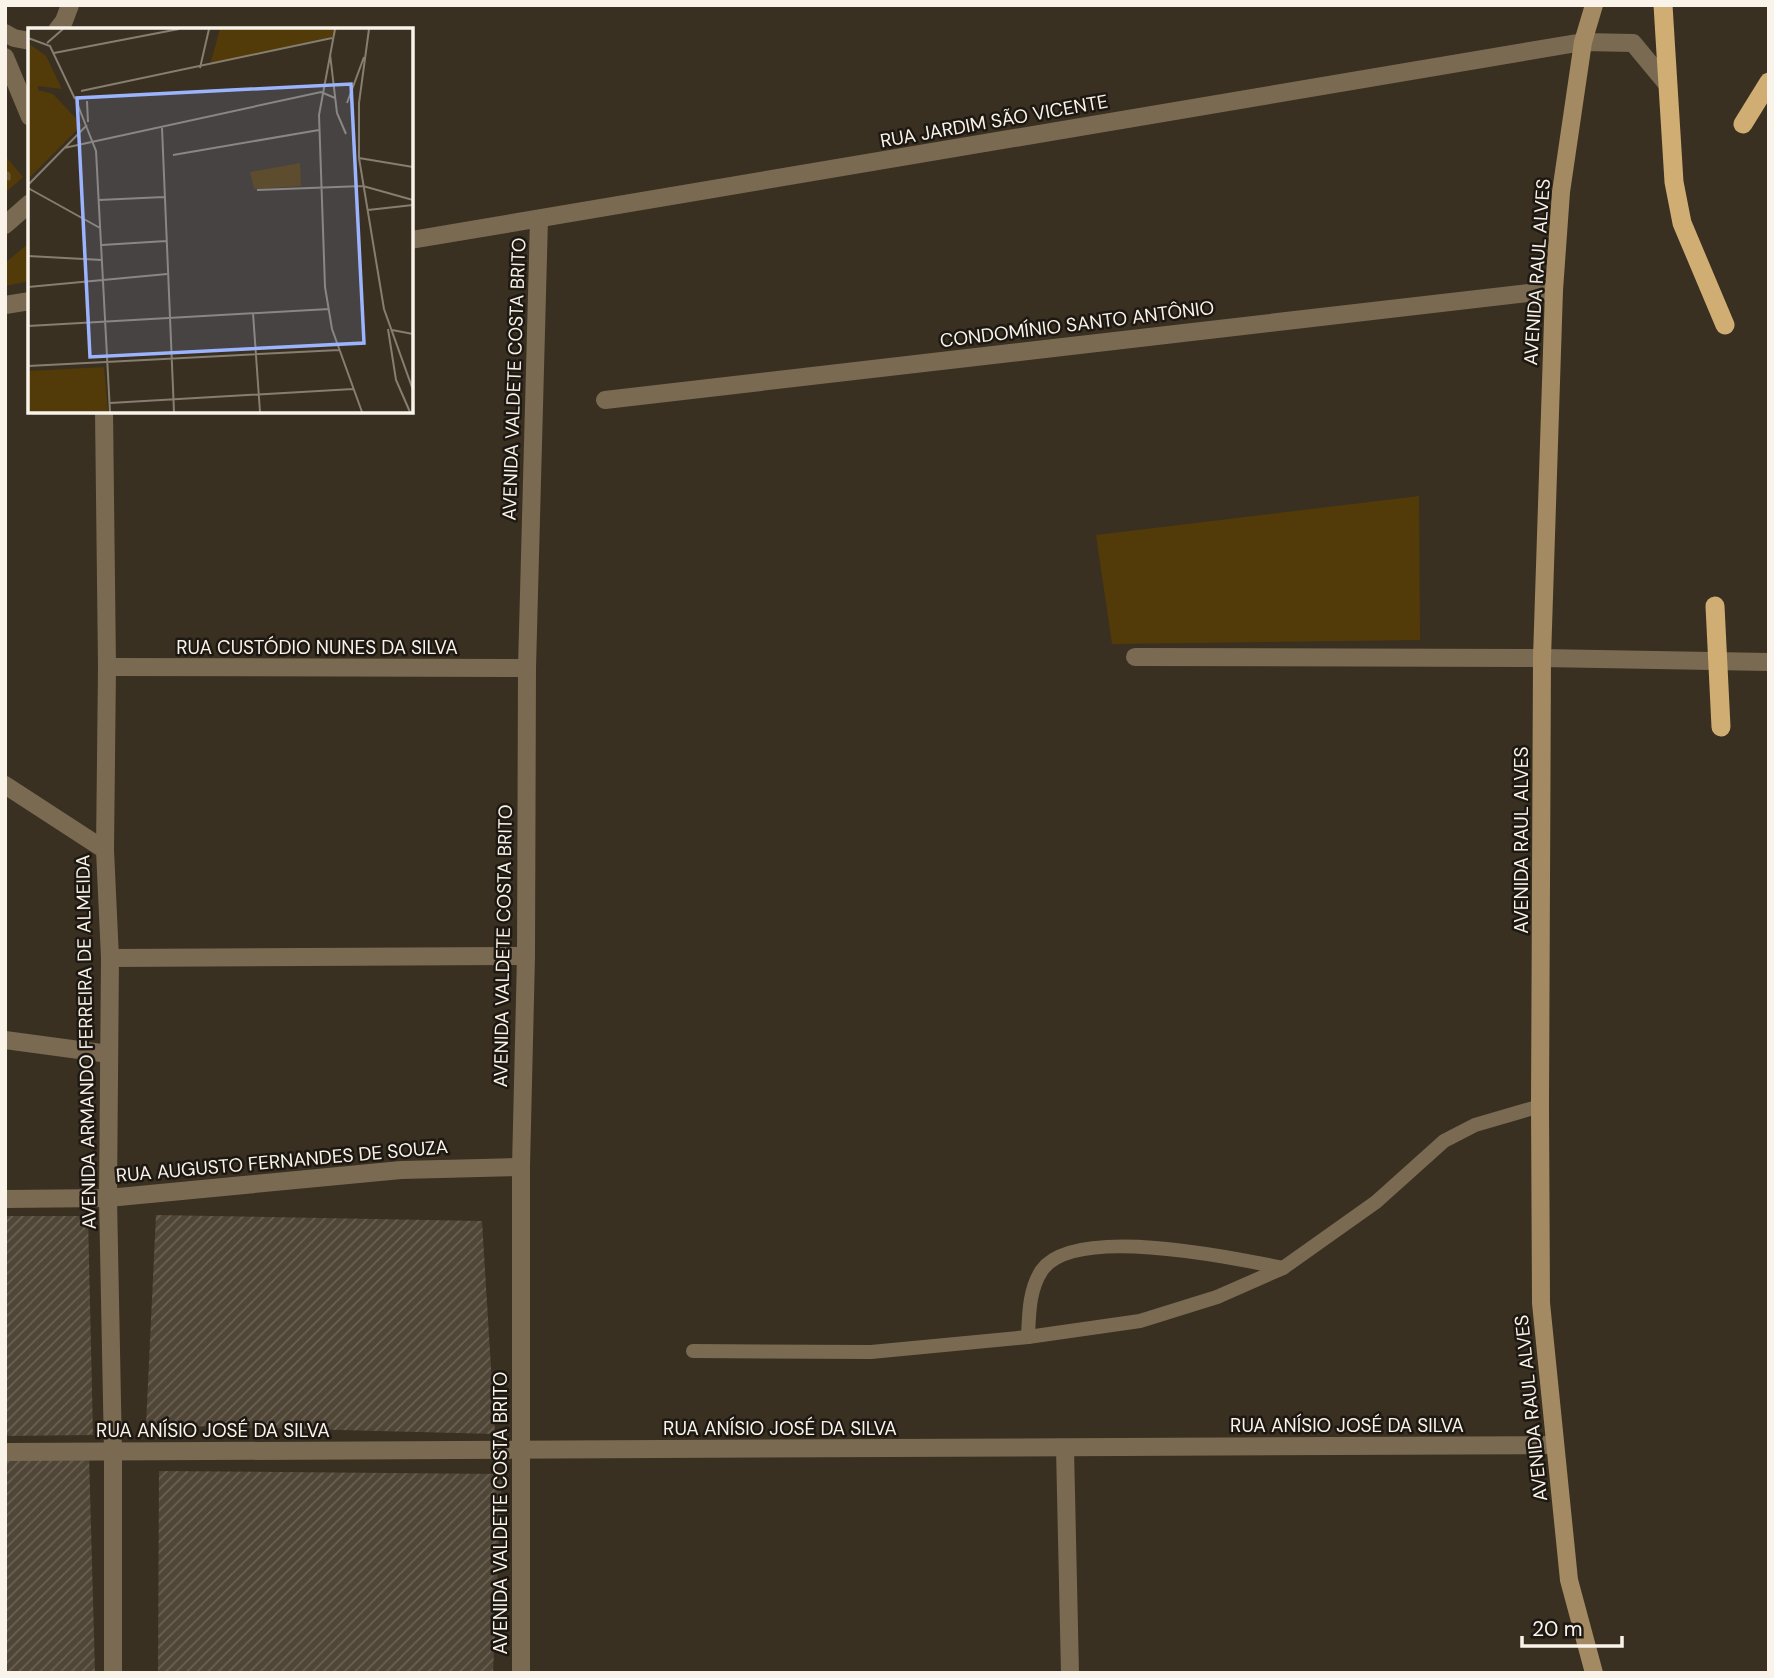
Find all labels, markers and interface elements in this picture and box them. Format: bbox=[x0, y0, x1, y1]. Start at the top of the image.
inset map bbox=[28, 28, 413, 413]
street label: RUA JARDIM SÃO VICENTE bbox=[878, 89, 1110, 153]
street label: AVENIDA RAUL ALVES bbox=[1518, 178, 1556, 366]
street label: AVENIDA VALDETE COSTA BRITO bbox=[497, 237, 531, 521]
street label: CONDOMÍNIO SANTO ANTÔNIO bbox=[938, 295, 1216, 353]
street label: RUA CUSTÓDIO NUNES DA SILVA bbox=[176, 635, 458, 660]
street label: AVENIDA RAUL ALVES bbox=[1509, 746, 1534, 934]
street label: AVENIDA VALDETE COSTA BRITO bbox=[488, 804, 518, 1088]
street label: AVENIDA ARMANDO FERREIRA DE ALMEIDA bbox=[70, 854, 102, 1230]
street label: RUA AUGUSTO FERNANDES DE SOUZA bbox=[115, 1134, 450, 1188]
street label: AVENIDA RAUL ALVES bbox=[1509, 1314, 1553, 1502]
street label: AVENIDA VALDETE COSTA BRITO bbox=[488, 1371, 513, 1655]
street label: RUA ANÍSIO JOSÉ DA SILVA bbox=[1230, 1413, 1464, 1438]
street label: RUA ANÍSIO JOSÉ DA SILVA bbox=[663, 1416, 897, 1441]
street label: RUA ANÍSIO JOSÉ DA SILVA bbox=[96, 1418, 330, 1443]
scale bar bbox=[1522, 1604, 1622, 1648]
text: 20 m bbox=[1532, 1615, 1583, 1643]

